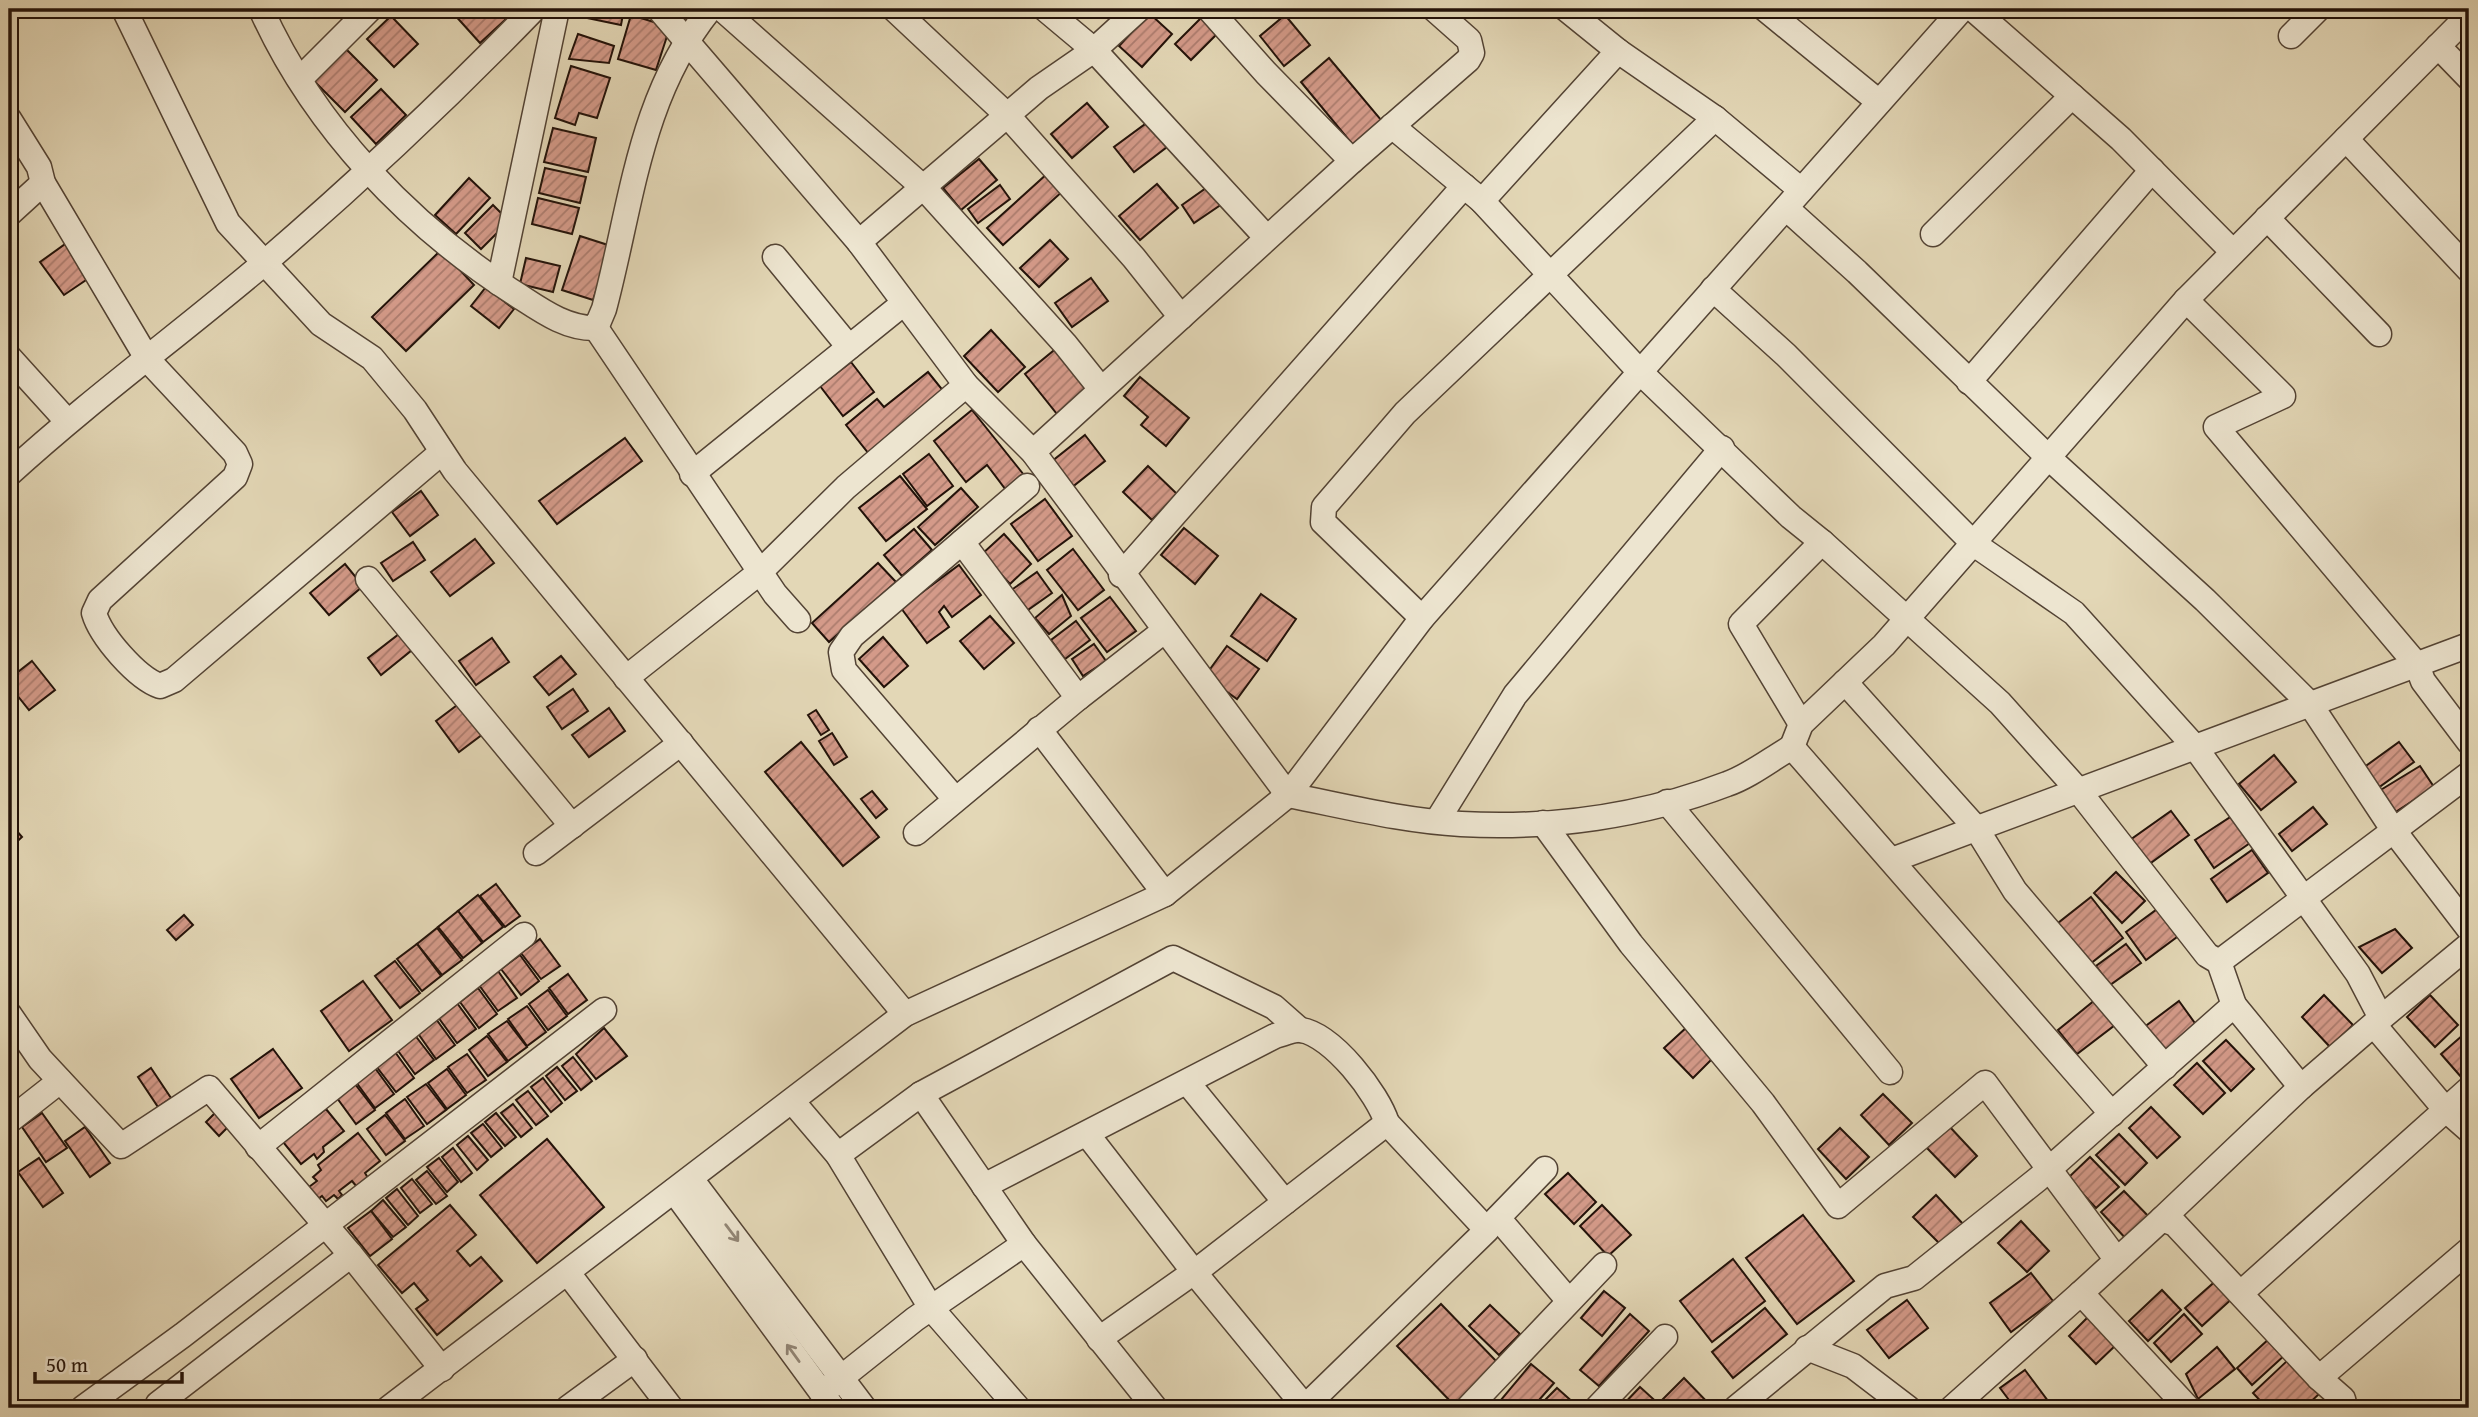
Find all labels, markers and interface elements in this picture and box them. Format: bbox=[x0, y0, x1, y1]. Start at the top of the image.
one-way arrow bbox=[724, 1223, 739, 1242]
scale bar bbox=[35, 1340, 182, 1384]
one-way arrow bbox=[786, 1344, 800, 1363]
text: 50 m bbox=[46, 1349, 88, 1380]

